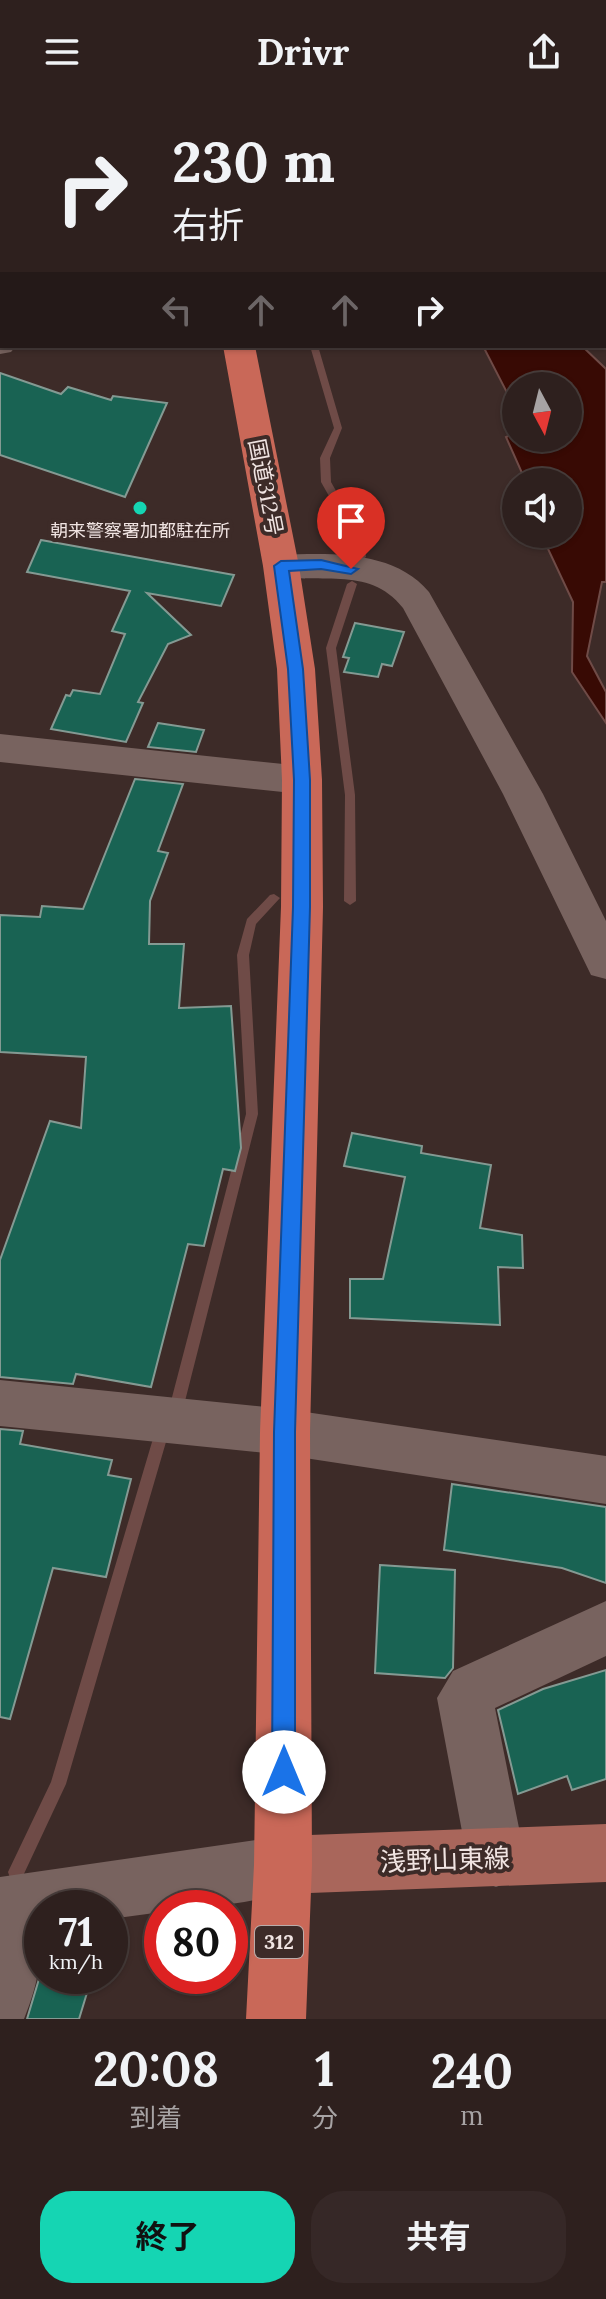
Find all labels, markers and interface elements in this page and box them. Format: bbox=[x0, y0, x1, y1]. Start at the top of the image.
text: Drivr bbox=[257, 29, 349, 75]
icon: menu bbox=[40, 30, 84, 74]
icon: share bbox=[522, 30, 566, 74]
text: 230 m bbox=[172, 126, 335, 197]
icon: right bbox=[40, 136, 144, 240]
text: 右折 bbox=[172, 202, 244, 248]
icon: left bbox=[155, 288, 199, 332]
icon: ahead bbox=[239, 288, 283, 332]
icon: ahead bbox=[323, 288, 367, 332]
icon: right bbox=[407, 288, 451, 332]
north arrow bbox=[502, 372, 582, 452]
map controls bbox=[502, 372, 582, 548]
street label: 国道312号 bbox=[243, 436, 289, 538]
button: sound bbox=[502, 468, 582, 548]
pin bbox=[317, 487, 385, 569]
marker: 朝来警察署加都駐在所 bbox=[131, 499, 149, 517]
icon: arrive bbox=[329, 499, 373, 543]
place label: 朝来警察署加都駐在所 bbox=[50, 519, 230, 542]
position arrow bbox=[242, 1730, 326, 1814]
street label: 浅野山東線 bbox=[379, 1841, 511, 1878]
speed limit sign: 80 bbox=[144, 1890, 248, 1994]
text: 71 bbox=[59, 1906, 94, 1957]
road number: 312 bbox=[255, 1926, 303, 1958]
text: km/h bbox=[49, 1949, 103, 1974]
text: 20:08 bbox=[93, 2038, 219, 2099]
text: 1 bbox=[315, 2038, 335, 2099]
text: 240 bbox=[431, 2040, 513, 2101]
text: m bbox=[460, 2099, 484, 2132]
text: 到着 bbox=[130, 2101, 182, 2134]
text: 分 bbox=[312, 2101, 338, 2134]
button: 終了 bbox=[40, 2191, 295, 2283]
button: 共有 bbox=[311, 2191, 566, 2283]

